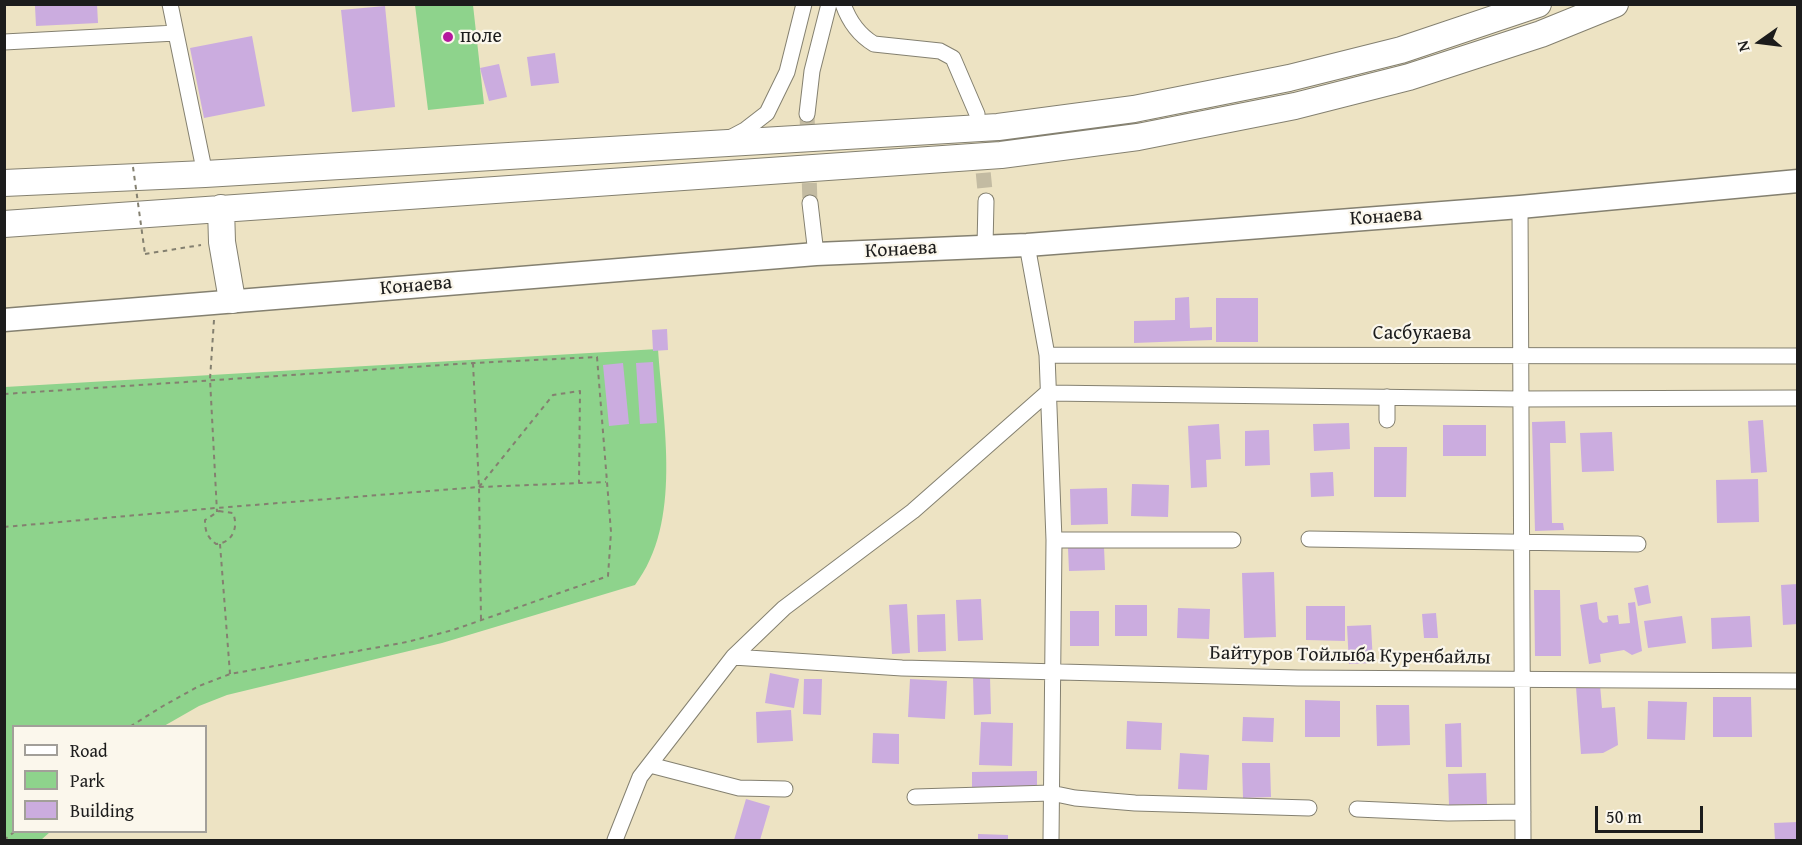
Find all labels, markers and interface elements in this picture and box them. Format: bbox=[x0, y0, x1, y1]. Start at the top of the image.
north arrow bbox=[1730, 12, 1790, 72]
place label: поле bbox=[460, 25, 502, 49]
marker: поле bbox=[441, 30, 455, 44]
text: N bbox=[1730, 38, 1755, 54]
street label: Конаева bbox=[1349, 203, 1423, 231]
street label: Конаева bbox=[864, 236, 938, 264]
street label: Конаева bbox=[379, 271, 453, 301]
street label: Сасбукаева bbox=[1373, 322, 1471, 346]
street label: Байтуров Тойлыба Куренбайлы bbox=[1209, 642, 1491, 670]
legend bbox=[12, 725, 207, 833]
text: Road bbox=[70, 737, 108, 764]
text: Park bbox=[70, 767, 105, 794]
scale bar bbox=[1598, 794, 1706, 832]
text: Building bbox=[70, 797, 134, 824]
text: 50 m bbox=[1606, 803, 1642, 830]

